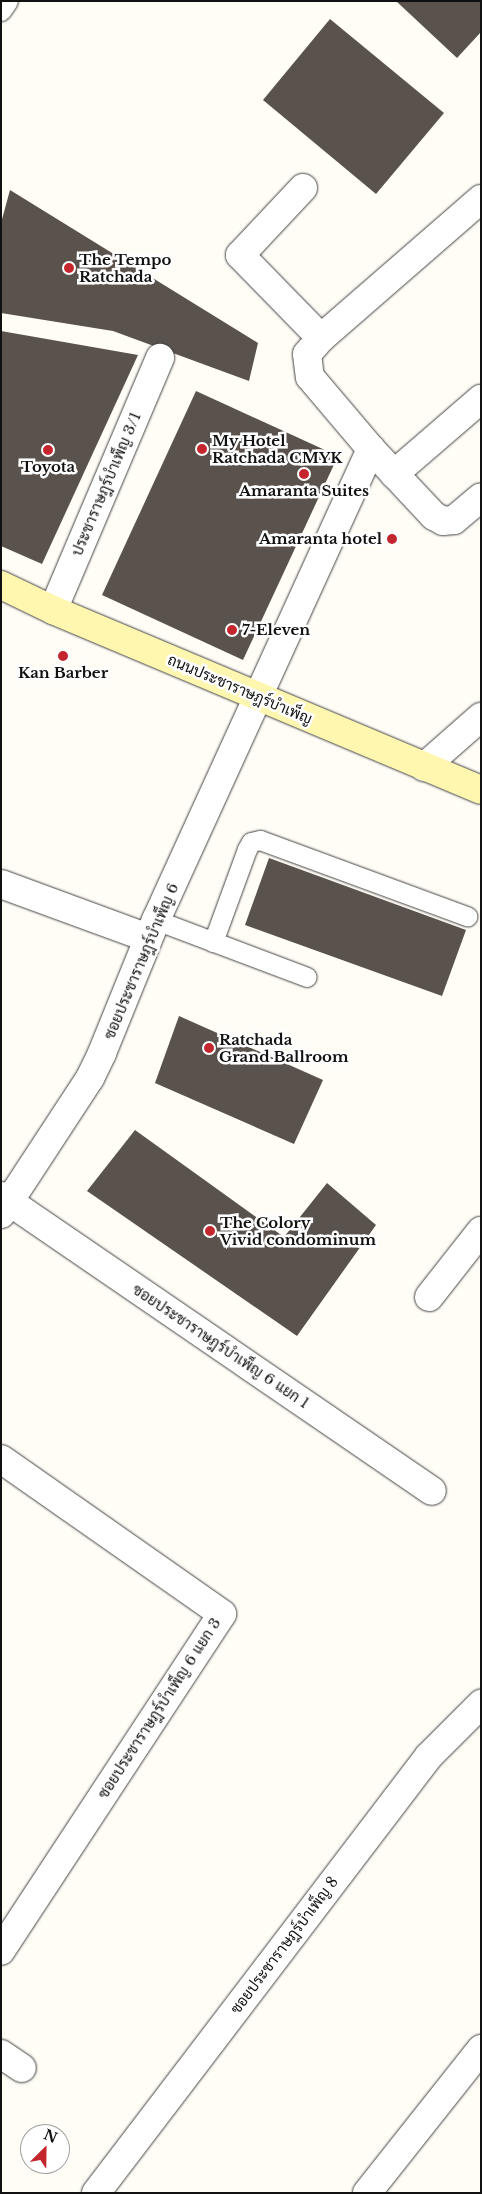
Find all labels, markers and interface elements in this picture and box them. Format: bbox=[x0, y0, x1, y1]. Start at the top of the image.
place label: The Tempo Ratchada bbox=[79, 250, 172, 285]
marker: The Tempo Ratchada bbox=[63, 262, 75, 274]
street label: ประชาราษฎร์บำเพ็ญ 3/1 bbox=[68, 409, 144, 559]
place label: My Hotel Ratchada CMYK bbox=[212, 431, 343, 466]
marker: My Hotel Ratchada CMYK bbox=[196, 443, 208, 455]
marker: Toyota bbox=[42, 444, 54, 456]
place label: Toyota bbox=[21, 458, 75, 476]
marker: Amaranta Suites bbox=[298, 468, 310, 480]
place label: Amaranta Suites bbox=[239, 482, 369, 500]
place label: Amaranta hotel bbox=[259, 530, 382, 548]
marker: Amaranta hotel bbox=[386, 533, 398, 545]
place label: 7-Eleven bbox=[242, 621, 310, 639]
marker: 7-Eleven bbox=[226, 624, 238, 636]
marker: Kan Barber bbox=[57, 650, 69, 662]
street label: ถนนประชาราษฎร์บำเพ็ญ bbox=[165, 650, 315, 728]
place label: Kan Barber bbox=[18, 664, 108, 682]
street label: ซอยประชาราษฎร์บำเพ็ญ 6 bbox=[100, 880, 182, 1042]
place label: Ratchada Grand Ballroom bbox=[219, 1030, 349, 1065]
marker: Ratchada Grand Ballroom bbox=[203, 1042, 215, 1054]
place label: The Colory Vivid condominum bbox=[220, 1213, 376, 1248]
marker: The Colory Vivid condominum bbox=[204, 1225, 216, 1237]
street label: ซอยประชาราษฎร์บำเพ็ญ 6 แยก 1 bbox=[129, 1280, 313, 1412]
street label: ซอยประชาราษฎร์บำเพ็ญ 6 แยก 3 bbox=[94, 1614, 224, 1802]
street label: ซอยประชาราษฎร์บำเพ็ญ 8 bbox=[226, 1873, 342, 2017]
north arrow bbox=[20, 2124, 70, 2174]
text: N bbox=[41, 2125, 60, 2147]

